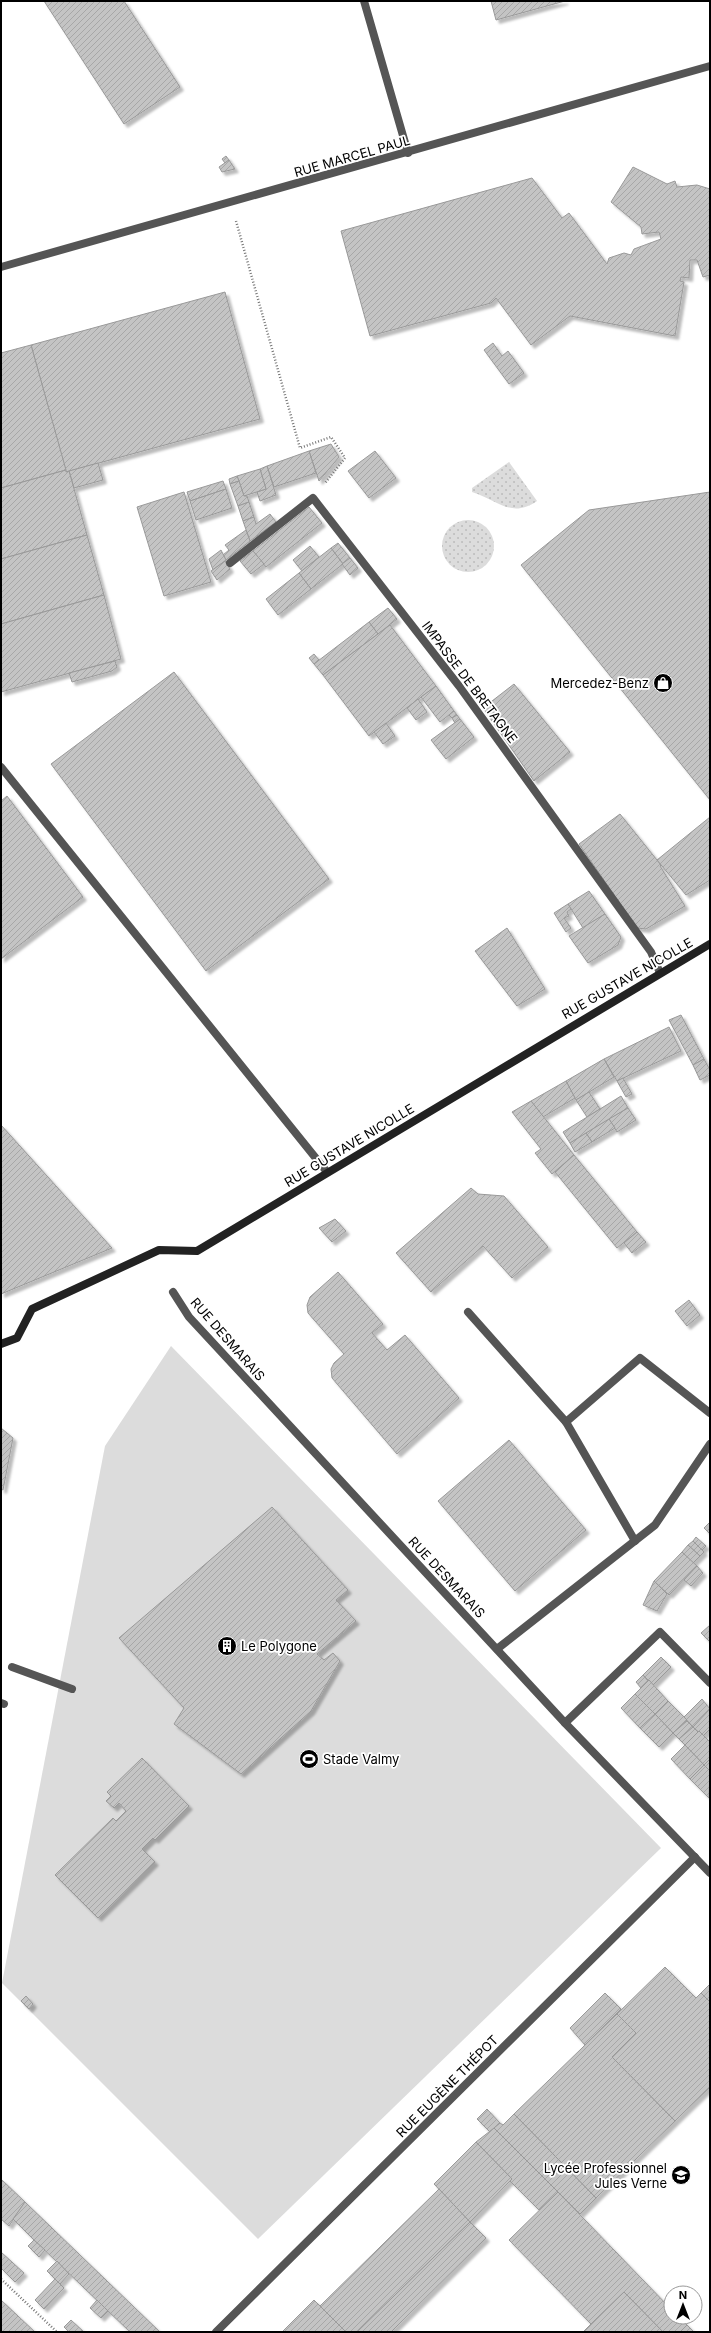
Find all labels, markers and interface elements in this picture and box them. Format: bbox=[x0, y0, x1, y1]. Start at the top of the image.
street label: RUE MARCEL PAUL bbox=[292, 132, 412, 180]
street label: IMPASSE DE BRETAGNE bbox=[419, 618, 521, 746]
shop icon: Mercedez-Benz bbox=[652, 672, 674, 694]
place label: Mercedez-Benz bbox=[551, 675, 649, 691]
street label: RUE GUSTAVE NICOLLE bbox=[559, 934, 695, 1022]
street label: RUE GUSTAVE NICOLLE bbox=[281, 1100, 417, 1190]
street label: RUE DESMARAIS bbox=[188, 1294, 268, 1384]
street label: RUE DESMARAIS bbox=[405, 1533, 489, 1621]
building icon: Le Polygone bbox=[216, 1635, 238, 1657]
place label: Le Polygone bbox=[241, 1638, 317, 1654]
sports icon: Stade Valmy bbox=[298, 1748, 320, 1770]
place label: Stade Valmy bbox=[323, 1751, 399, 1767]
street label: RUE EUGÈNE THÉPOT bbox=[393, 2032, 501, 2140]
place label: Lycée Professionnel Jules Verne bbox=[544, 2160, 667, 2191]
school or university icon: Lycée Professionnel Jules Verne bbox=[670, 2164, 692, 2186]
north arrow bbox=[663, 2285, 703, 2325]
text: N bbox=[679, 2288, 687, 2302]

